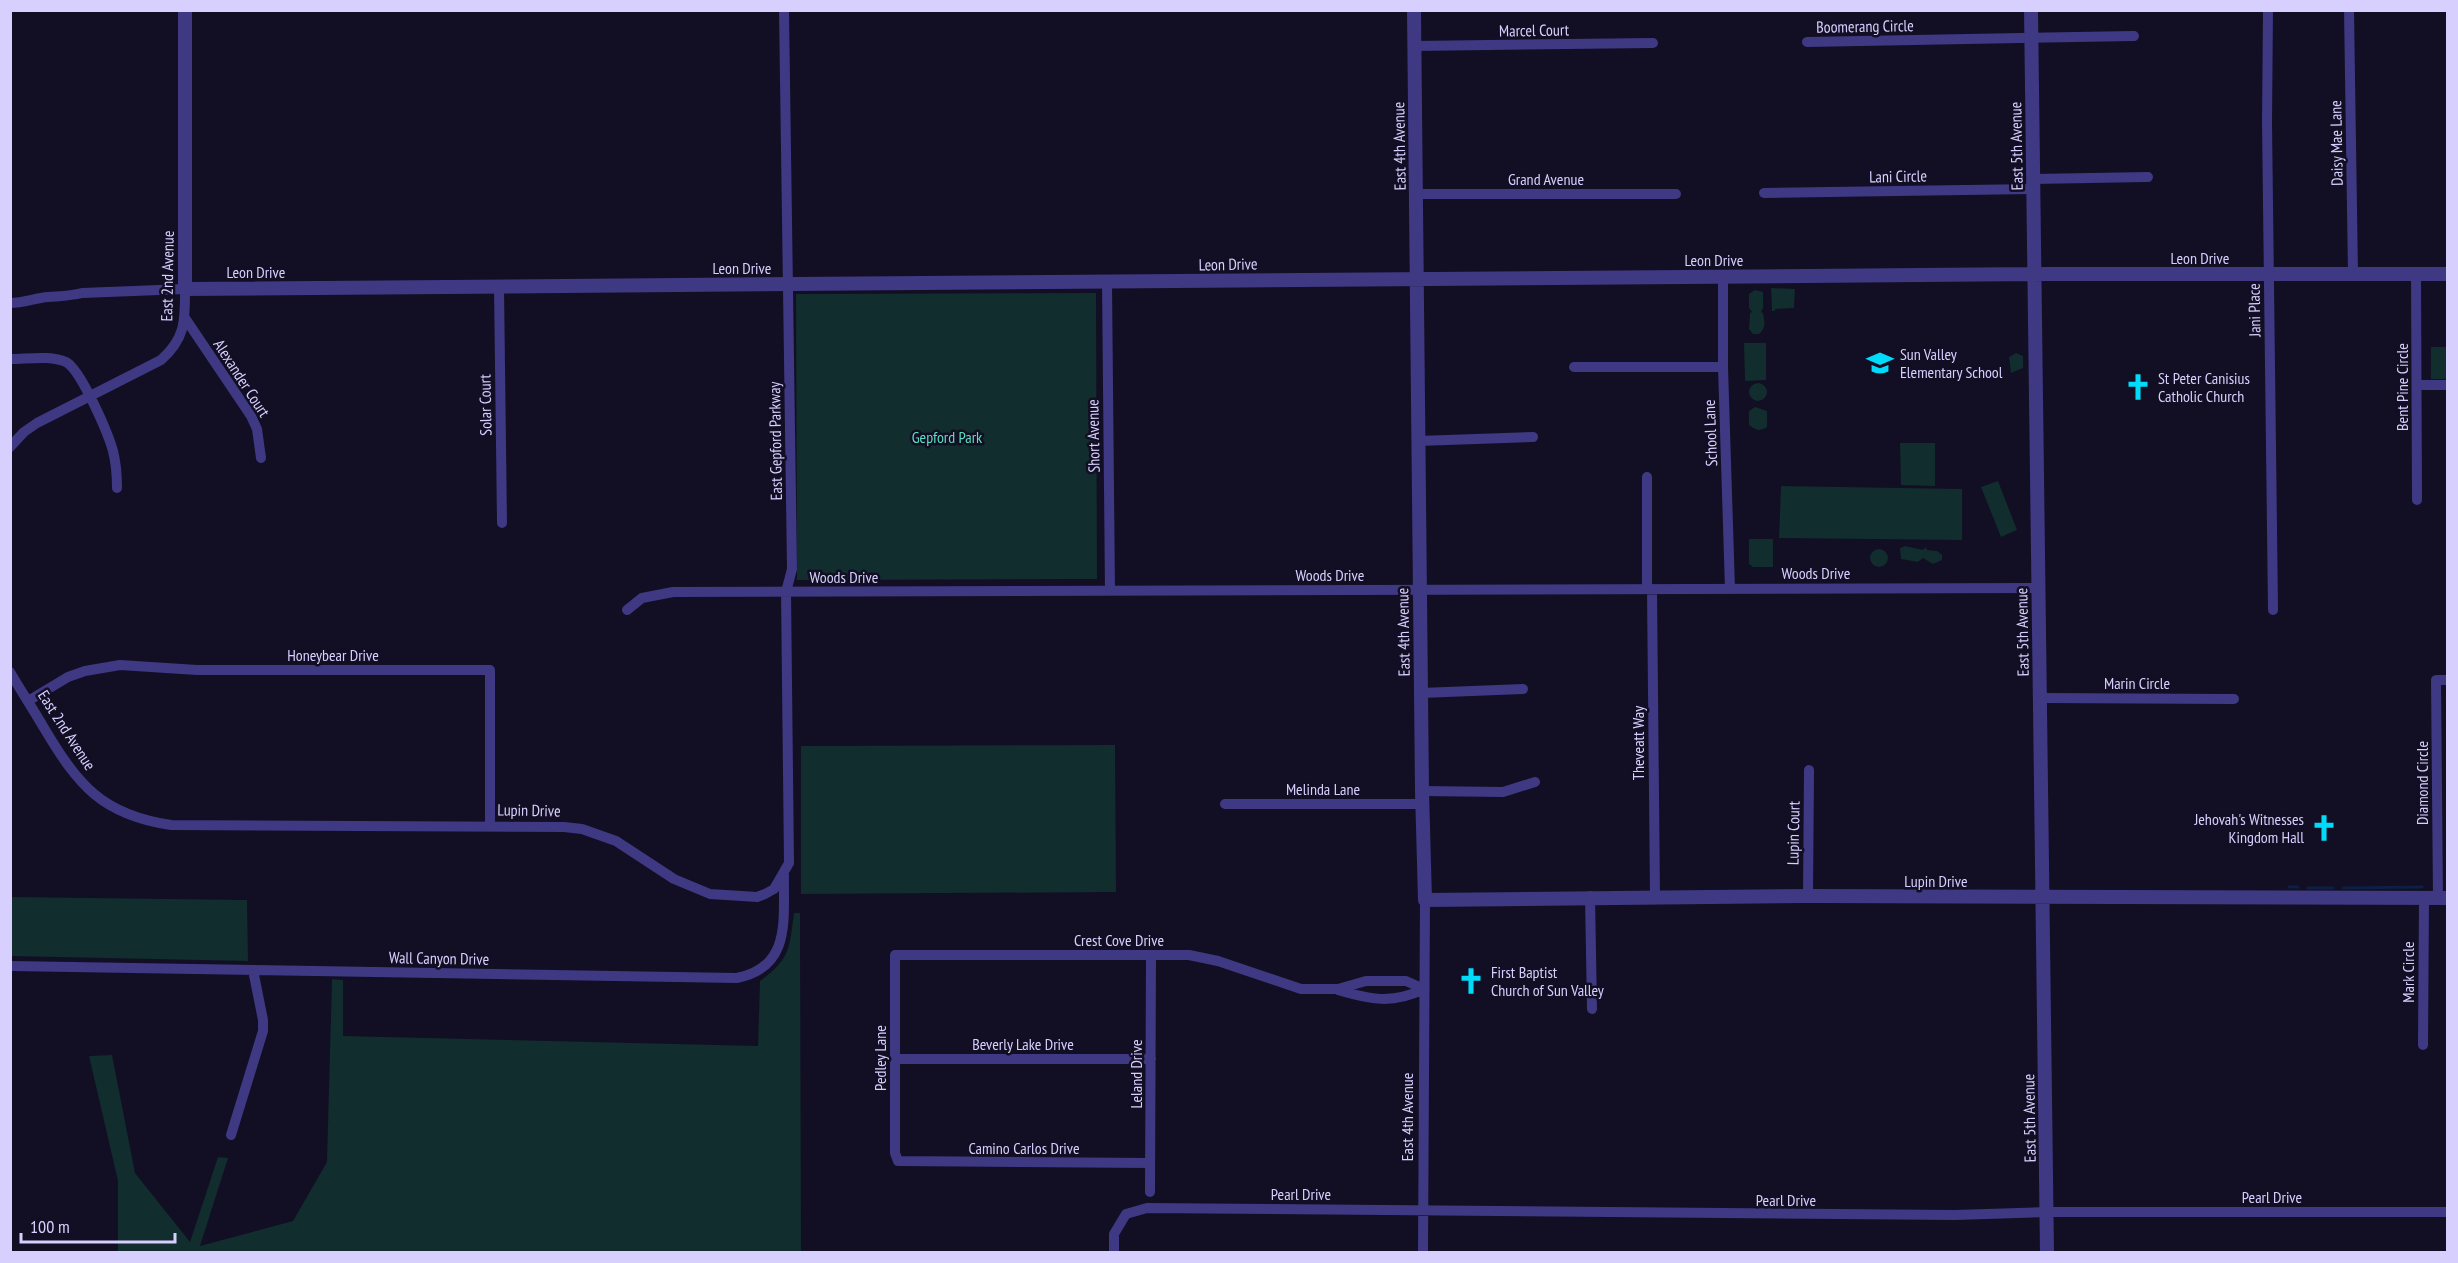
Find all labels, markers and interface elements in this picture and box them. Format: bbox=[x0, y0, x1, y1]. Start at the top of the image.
street label: Boomerang Circle bbox=[1816, 15, 1914, 37]
street label: Marcel Court bbox=[1499, 19, 1570, 41]
street label: Daisy Mae Lane bbox=[2325, 100, 2347, 186]
street label: East 4th Avenue bbox=[1388, 102, 1410, 190]
street label: East 5th Avenue bbox=[2005, 102, 2027, 190]
street label: Lani Circle bbox=[1869, 165, 1927, 187]
street label: Grand Avenue bbox=[1508, 169, 1584, 189]
street label: East 2nd Avenue bbox=[156, 230, 178, 322]
street label: Leon Drive bbox=[2171, 248, 2229, 268]
street label: Leon Drive bbox=[1685, 250, 1743, 270]
street label: Leon Drive bbox=[1198, 253, 1258, 275]
street label: Leon Drive bbox=[713, 258, 771, 278]
street label: Leon Drive bbox=[227, 262, 285, 282]
street label: Jani Place bbox=[2244, 283, 2264, 338]
street label: Alexander Court bbox=[209, 335, 275, 421]
street label: Bent Pine Circle bbox=[2392, 343, 2412, 431]
place label: Sun Valley Elementary School bbox=[1900, 344, 2003, 382]
school or university icon: Sun Valley Elementary School bbox=[1865, 348, 1895, 378]
place label: St Peter Canisius Catholic Church bbox=[2158, 368, 2250, 406]
church icon: St Peter Canisius Catholic Church bbox=[2123, 372, 2153, 402]
street label: Solar Court bbox=[474, 373, 496, 436]
street label: East Gepford Parkway bbox=[764, 381, 786, 501]
street label: Short Avenue bbox=[1082, 399, 1104, 473]
street label: School Lane bbox=[1699, 399, 1721, 467]
park label: Gepford Park bbox=[912, 427, 983, 447]
street label: Woods Drive bbox=[1782, 563, 1850, 583]
street label: Woods Drive bbox=[1296, 565, 1364, 585]
street label: Woods Drive bbox=[810, 567, 878, 587]
street label: East 4th Avenue bbox=[1392, 588, 1414, 676]
street label: East 5th Avenue bbox=[2011, 588, 2033, 676]
street label: Honeybear Drive bbox=[287, 645, 379, 665]
street label: Marin Circle bbox=[2104, 673, 2170, 693]
street label: East 2nd Avenue bbox=[34, 686, 100, 774]
street label: Theveatt Way bbox=[1628, 706, 1648, 780]
street label: Diamond Circle bbox=[2412, 741, 2432, 825]
street label: Melinda Lane bbox=[1286, 779, 1360, 799]
street label: Lupin Drive bbox=[497, 799, 561, 821]
street label: Lupin Court bbox=[1782, 800, 1804, 865]
place label: Jehovah's Witnesses Kingdom Hall bbox=[2193, 809, 2304, 847]
church icon: Jehovah's Witnesses Kingdom Hall bbox=[2309, 813, 2339, 843]
street label: Lupin Drive bbox=[1904, 871, 1968, 891]
street label: Crest Cove Drive bbox=[1074, 930, 1164, 950]
street label: Mark Circle bbox=[2398, 941, 2418, 1003]
street label: Wall Canyon Drive bbox=[389, 947, 489, 969]
place label: First Baptist Church of Sun Valley bbox=[1491, 962, 1604, 1000]
church icon: First Baptist Church of Sun Valley bbox=[1456, 966, 1486, 996]
street label: Pedley Lane bbox=[870, 1025, 890, 1091]
street label: Beverly Lake Drive bbox=[972, 1034, 1074, 1054]
street label: Leland Drive bbox=[1126, 1039, 1146, 1109]
street label: East 4th Avenue bbox=[1397, 1073, 1417, 1161]
street label: East 5th Avenue bbox=[2018, 1074, 2040, 1162]
street label: Camino Carlos Drive bbox=[968, 1138, 1080, 1158]
street label: Pearl Drive bbox=[1271, 1184, 1331, 1204]
street label: Pearl Drive bbox=[2242, 1187, 2302, 1207]
street label: Pearl Drive bbox=[1756, 1190, 1816, 1210]
scale bar bbox=[21, 1206, 176, 1244]
text: 100 m bbox=[30, 1215, 70, 1238]

